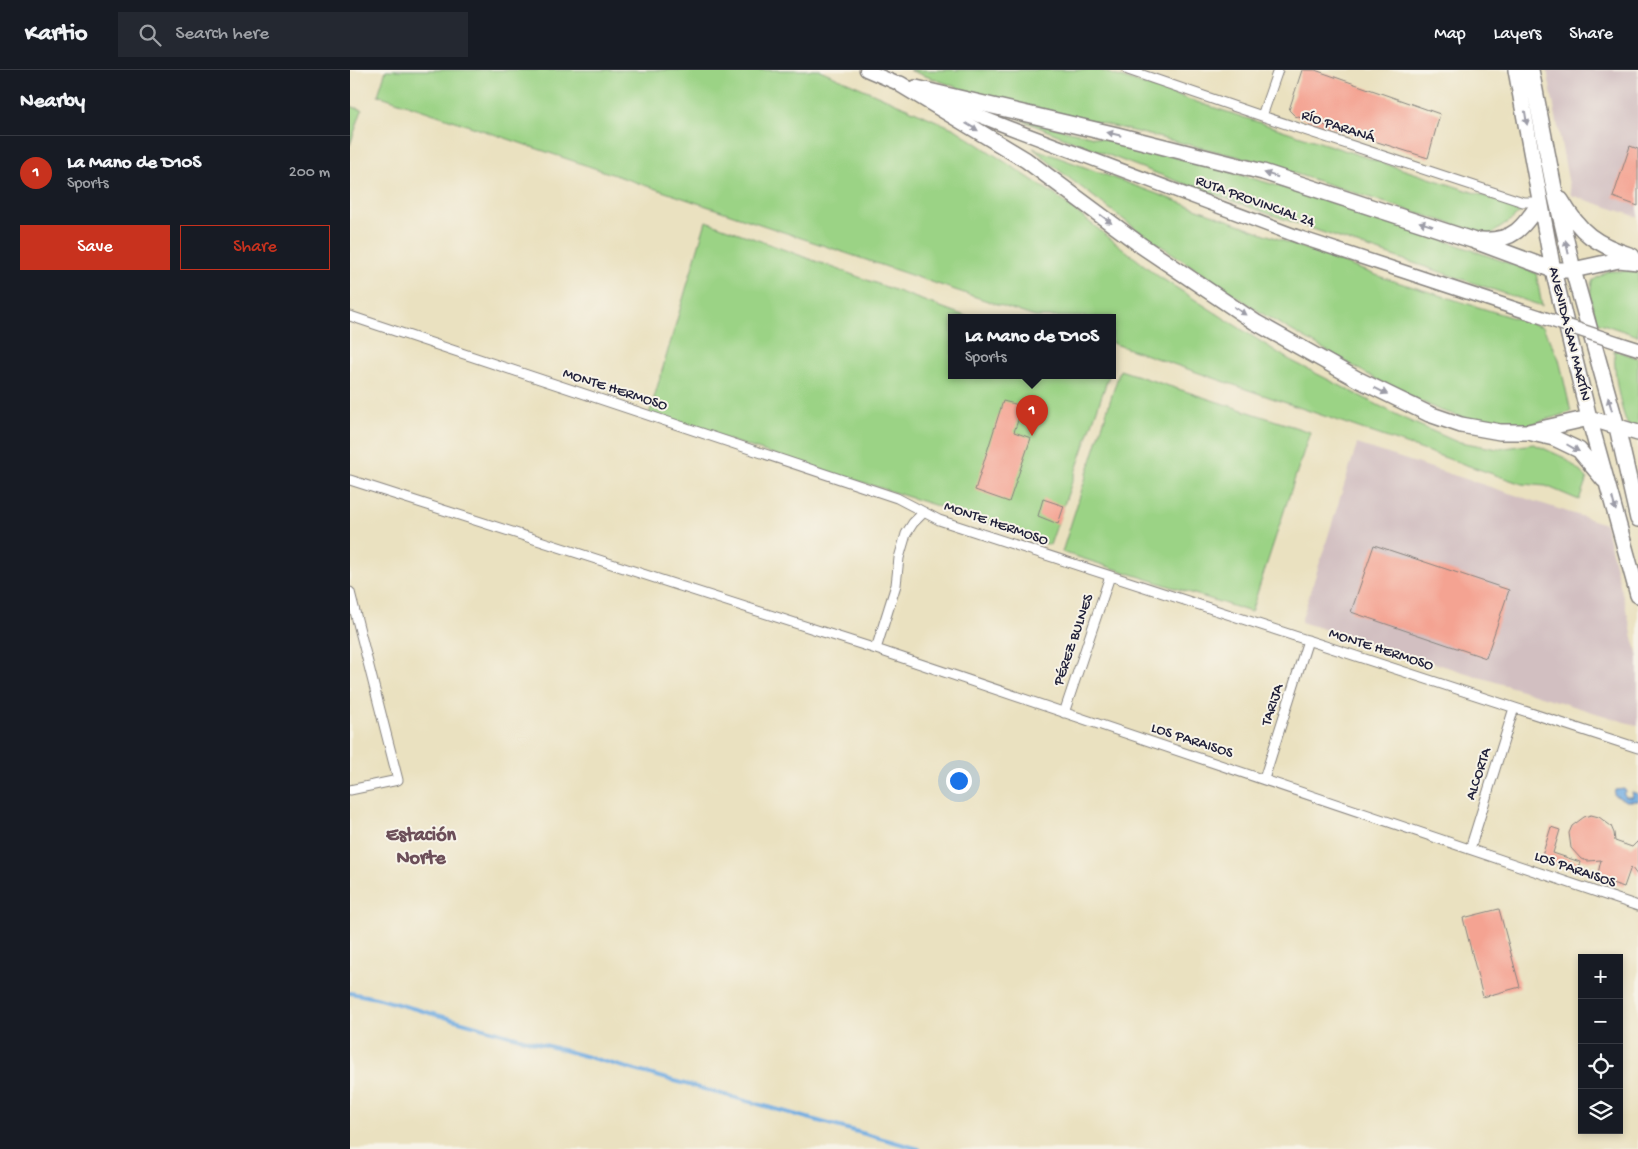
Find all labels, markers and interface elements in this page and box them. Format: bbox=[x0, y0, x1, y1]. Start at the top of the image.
search box bbox=[118, 12, 468, 57]
text: Kartio bbox=[25, 20, 88, 49]
icon: search bbox=[136, 21, 164, 49]
text: Search here bbox=[176, 23, 269, 46]
text: Map bbox=[1434, 24, 1466, 45]
text: Layers bbox=[1494, 24, 1541, 45]
text: Share bbox=[1569, 24, 1613, 45]
text: Nearby bbox=[20, 90, 85, 115]
street label: RÍO PARANÁ bbox=[1299, 107, 1378, 148]
one-way arrow bbox=[1523, 110, 1531, 126]
one-way arrow bbox=[966, 122, 979, 131]
one-way arrow bbox=[1106, 130, 1121, 138]
text: La Mano de D10S bbox=[67, 152, 201, 175]
text: 1 bbox=[33, 164, 39, 183]
text: 200 m bbox=[289, 164, 330, 183]
one-way arrow bbox=[1264, 171, 1279, 178]
street label: RUTA PROVINCIAL 24 bbox=[1193, 172, 1317, 232]
text: Sports bbox=[67, 175, 109, 194]
one-way arrow bbox=[1099, 214, 1113, 224]
one-way arrow bbox=[1418, 220, 1433, 228]
button: Save bbox=[20, 225, 170, 270]
button: Share bbox=[180, 225, 330, 270]
one-way arrow bbox=[1563, 239, 1571, 255]
street label: AVENIDA SAN MARTÍN bbox=[1544, 265, 1594, 403]
one-way arrow bbox=[1233, 306, 1246, 316]
popup bbox=[948, 314, 1116, 379]
text: La Mano de D10S bbox=[965, 326, 1099, 349]
text: Sports bbox=[965, 349, 1007, 368]
street label: MONTE HERMOSO bbox=[560, 365, 670, 415]
one-way arrow bbox=[1374, 387, 1388, 395]
pin: 1 bbox=[1016, 395, 1048, 436]
one-way arrow bbox=[1606, 396, 1614, 411]
one-way arrow bbox=[1567, 444, 1580, 453]
one-way arrow bbox=[1610, 497, 1618, 512]
street label: MONTE HERMOSO bbox=[941, 498, 1051, 550]
street label: PÉREZ BULNES bbox=[1050, 592, 1098, 689]
street label: MONTE HERMOSO bbox=[1326, 625, 1436, 675]
street label: TARIJA bbox=[1258, 681, 1289, 729]
street label: LOS PARAISOS bbox=[1149, 719, 1235, 763]
street label: ALCORTA bbox=[1462, 744, 1496, 802]
your location bbox=[946, 768, 972, 794]
district label: Estación Norte bbox=[386, 825, 457, 871]
street label: LOS PARAISOS bbox=[1532, 848, 1618, 892]
map controls bbox=[1578, 954, 1623, 1134]
button: + bbox=[1578, 954, 1623, 999]
button: − bbox=[1578, 999, 1623, 1044]
button: locate bbox=[1578, 1044, 1623, 1089]
button: layers bbox=[1578, 1089, 1623, 1134]

